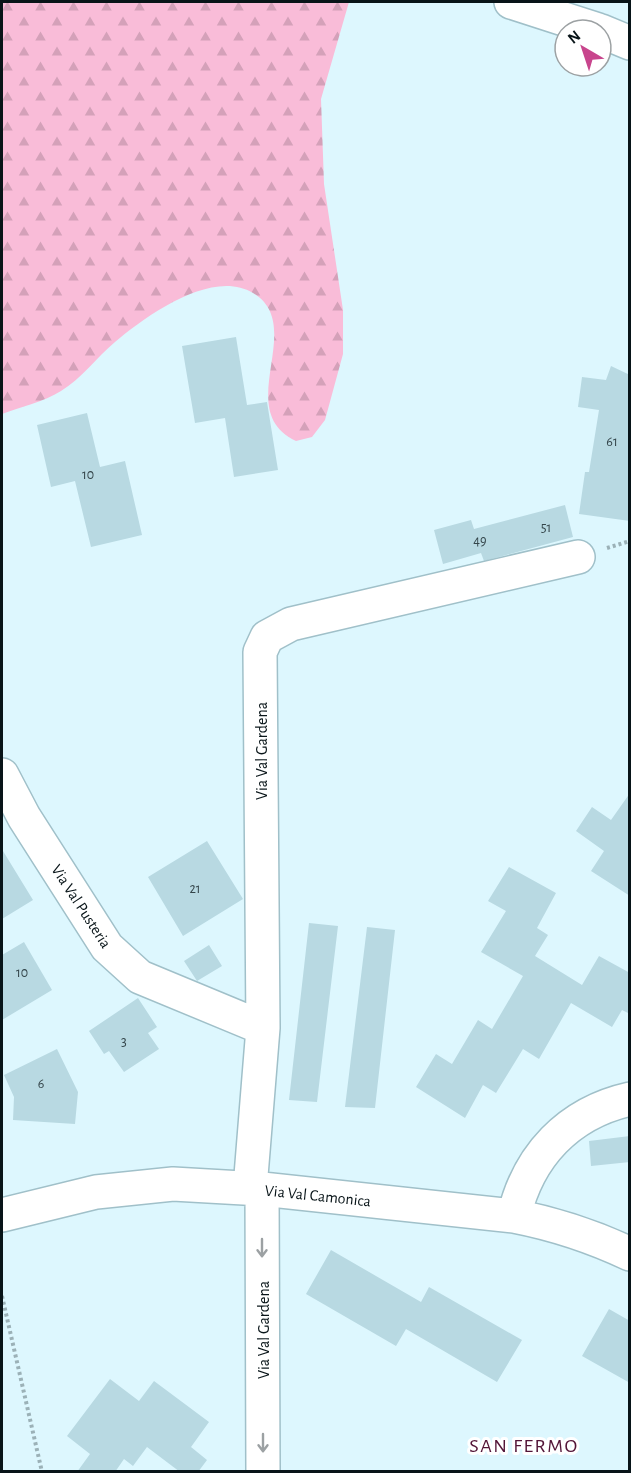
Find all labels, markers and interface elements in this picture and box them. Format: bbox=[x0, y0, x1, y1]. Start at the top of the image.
north arrow bbox=[553, 18, 613, 78]
text: N bbox=[565, 27, 584, 47]
house number: 61 bbox=[606, 435, 618, 449]
house number: 10 bbox=[82, 468, 94, 482]
house number: 51 bbox=[541, 521, 551, 535]
house number: 49 bbox=[473, 534, 487, 548]
street label: Via Val Gardena bbox=[254, 702, 270, 800]
street label: Via Val Pusteria bbox=[48, 862, 114, 951]
house number: 21 bbox=[189, 882, 201, 896]
house number: 10 bbox=[16, 966, 28, 980]
house number: 3 bbox=[121, 1035, 127, 1049]
house number: 6 bbox=[38, 1077, 44, 1091]
street label: Via Val Camonica bbox=[264, 1182, 372, 1210]
one-way arrow bbox=[256, 1237, 268, 1257]
street label: Via Val Gardena bbox=[256, 1281, 272, 1379]
one-way arrow bbox=[257, 1432, 269, 1452]
district label: SAN FERMO bbox=[469, 1436, 579, 1456]

